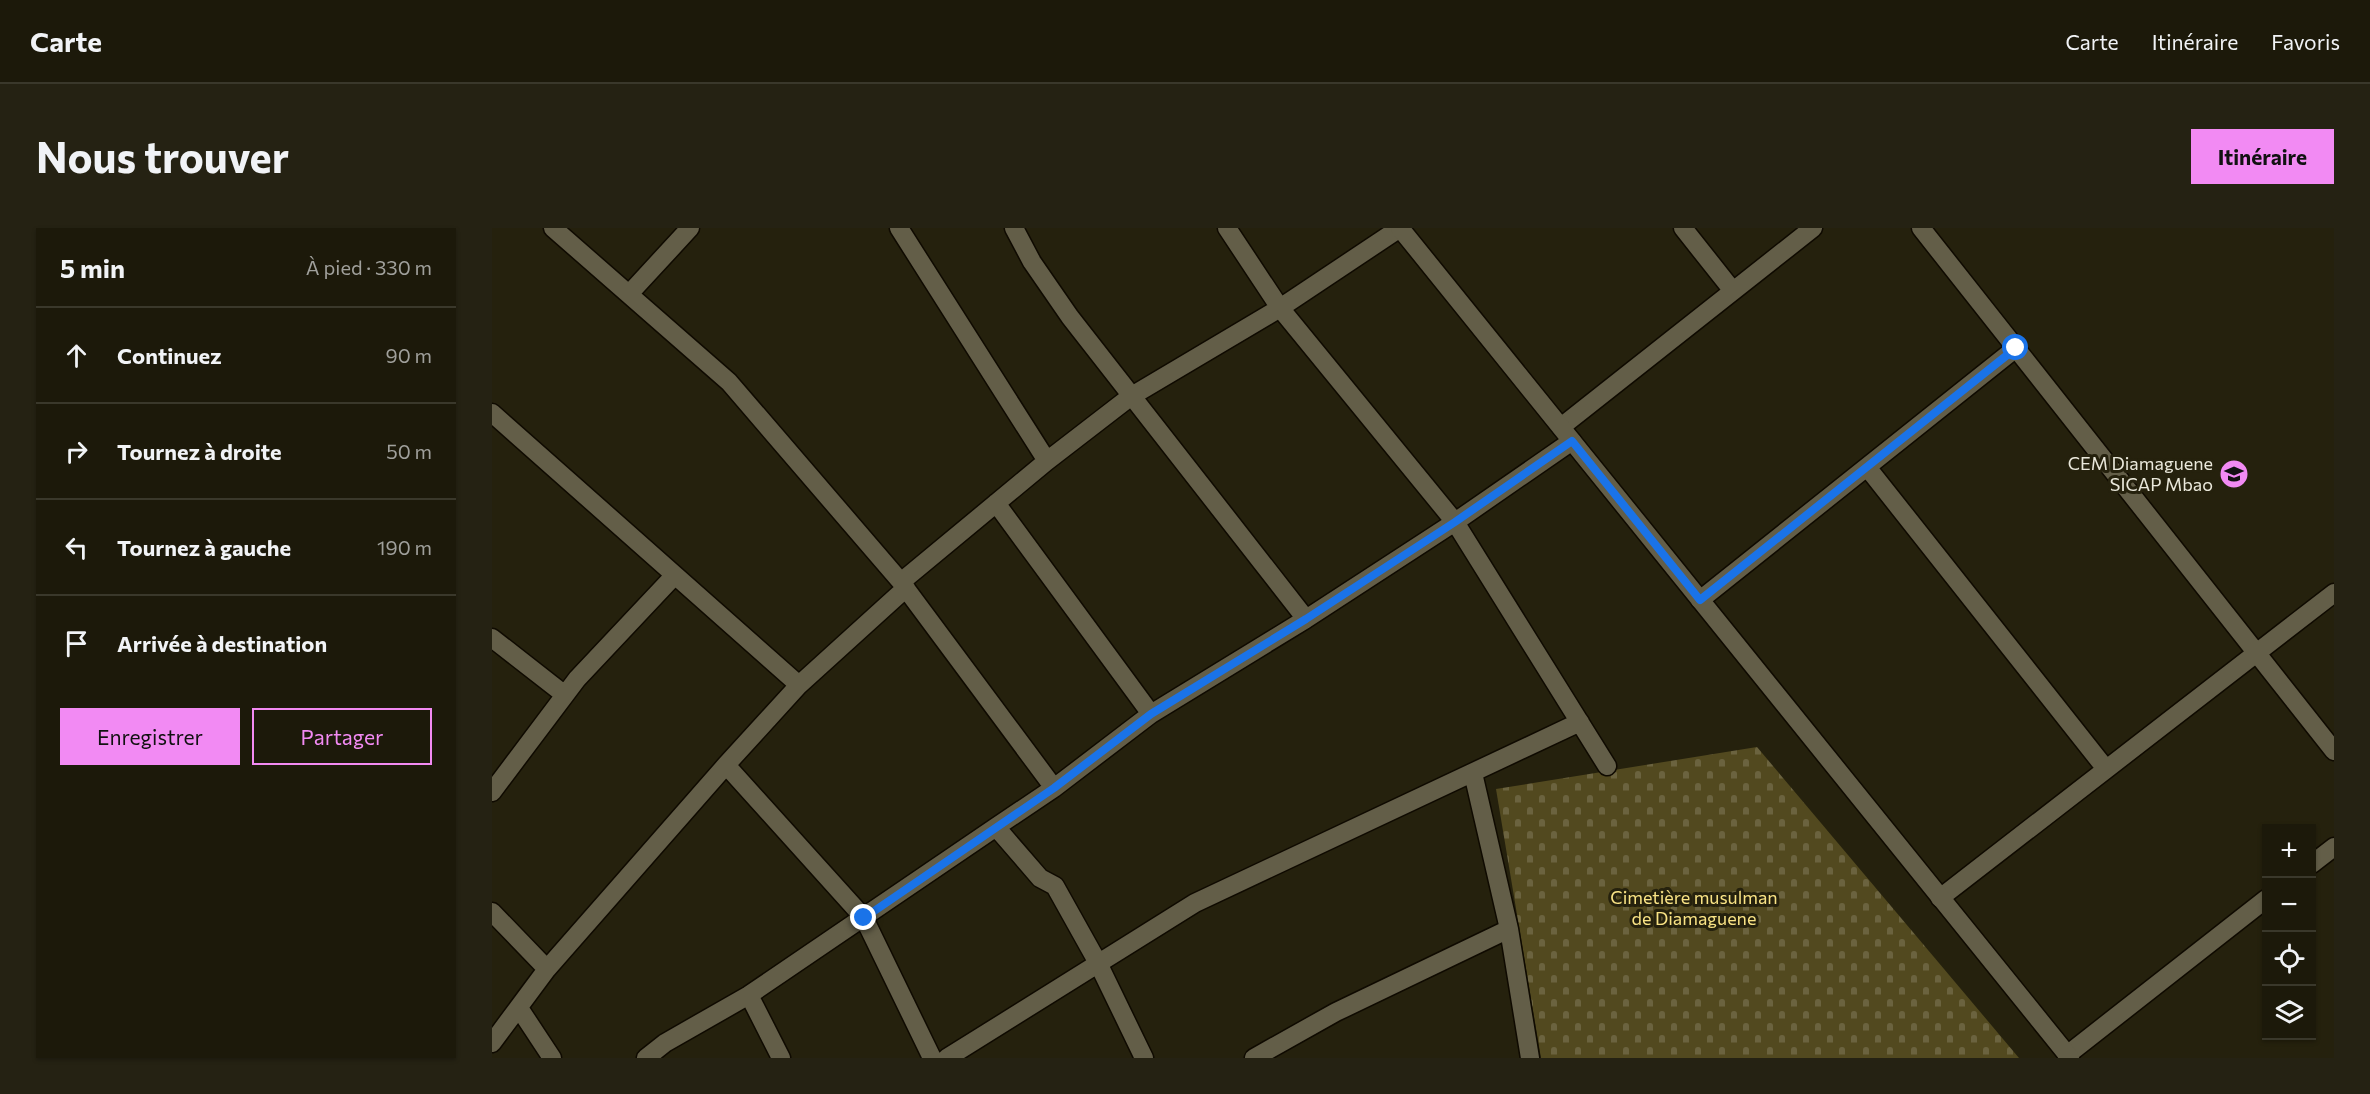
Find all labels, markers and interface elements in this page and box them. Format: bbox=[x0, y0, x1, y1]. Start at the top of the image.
text: Carte bbox=[30, 24, 102, 58]
text: Carte bbox=[2065, 29, 2119, 54]
text: Itinéraire bbox=[2152, 29, 2238, 54]
text: Favoris bbox=[2271, 29, 2340, 54]
button: Itinéraire bbox=[2191, 129, 2334, 184]
text: Nous trouver bbox=[36, 130, 289, 182]
text: 5 min bbox=[60, 252, 125, 283]
text: À pied · 330 m bbox=[306, 255, 432, 279]
route start bbox=[2002, 334, 2028, 360]
icon: ahead bbox=[60, 339, 93, 372]
text: Continuez bbox=[117, 342, 222, 369]
text: 90 m bbox=[386, 343, 432, 367]
icon: right bbox=[60, 435, 93, 468]
text: Tournez à droite bbox=[117, 438, 282, 465]
text: 50 m bbox=[386, 439, 432, 463]
place label: CEM Diamaguene SICAP Mbao bbox=[2068, 452, 2213, 495]
school or university icon: CEM Diamaguene SICAP Mbao bbox=[2218, 458, 2250, 490]
icon: left bbox=[60, 531, 93, 564]
text: Tournez à gauche bbox=[117, 534, 291, 561]
text: 190 m bbox=[377, 535, 432, 559]
icon: arrive bbox=[60, 627, 93, 660]
text: Arrivée à destination bbox=[117, 630, 327, 657]
button: Enregistrer bbox=[60, 708, 240, 765]
button: Partager bbox=[252, 708, 432, 765]
map controls bbox=[2262, 824, 2316, 1040]
button: + bbox=[2262, 824, 2316, 878]
button: − bbox=[2262, 878, 2316, 932]
park label: Cimetière musulman de Diamaguene bbox=[1610, 886, 1778, 929]
route end bbox=[850, 904, 876, 930]
button: locate bbox=[2262, 932, 2316, 986]
button: layers bbox=[2262, 986, 2316, 1040]

